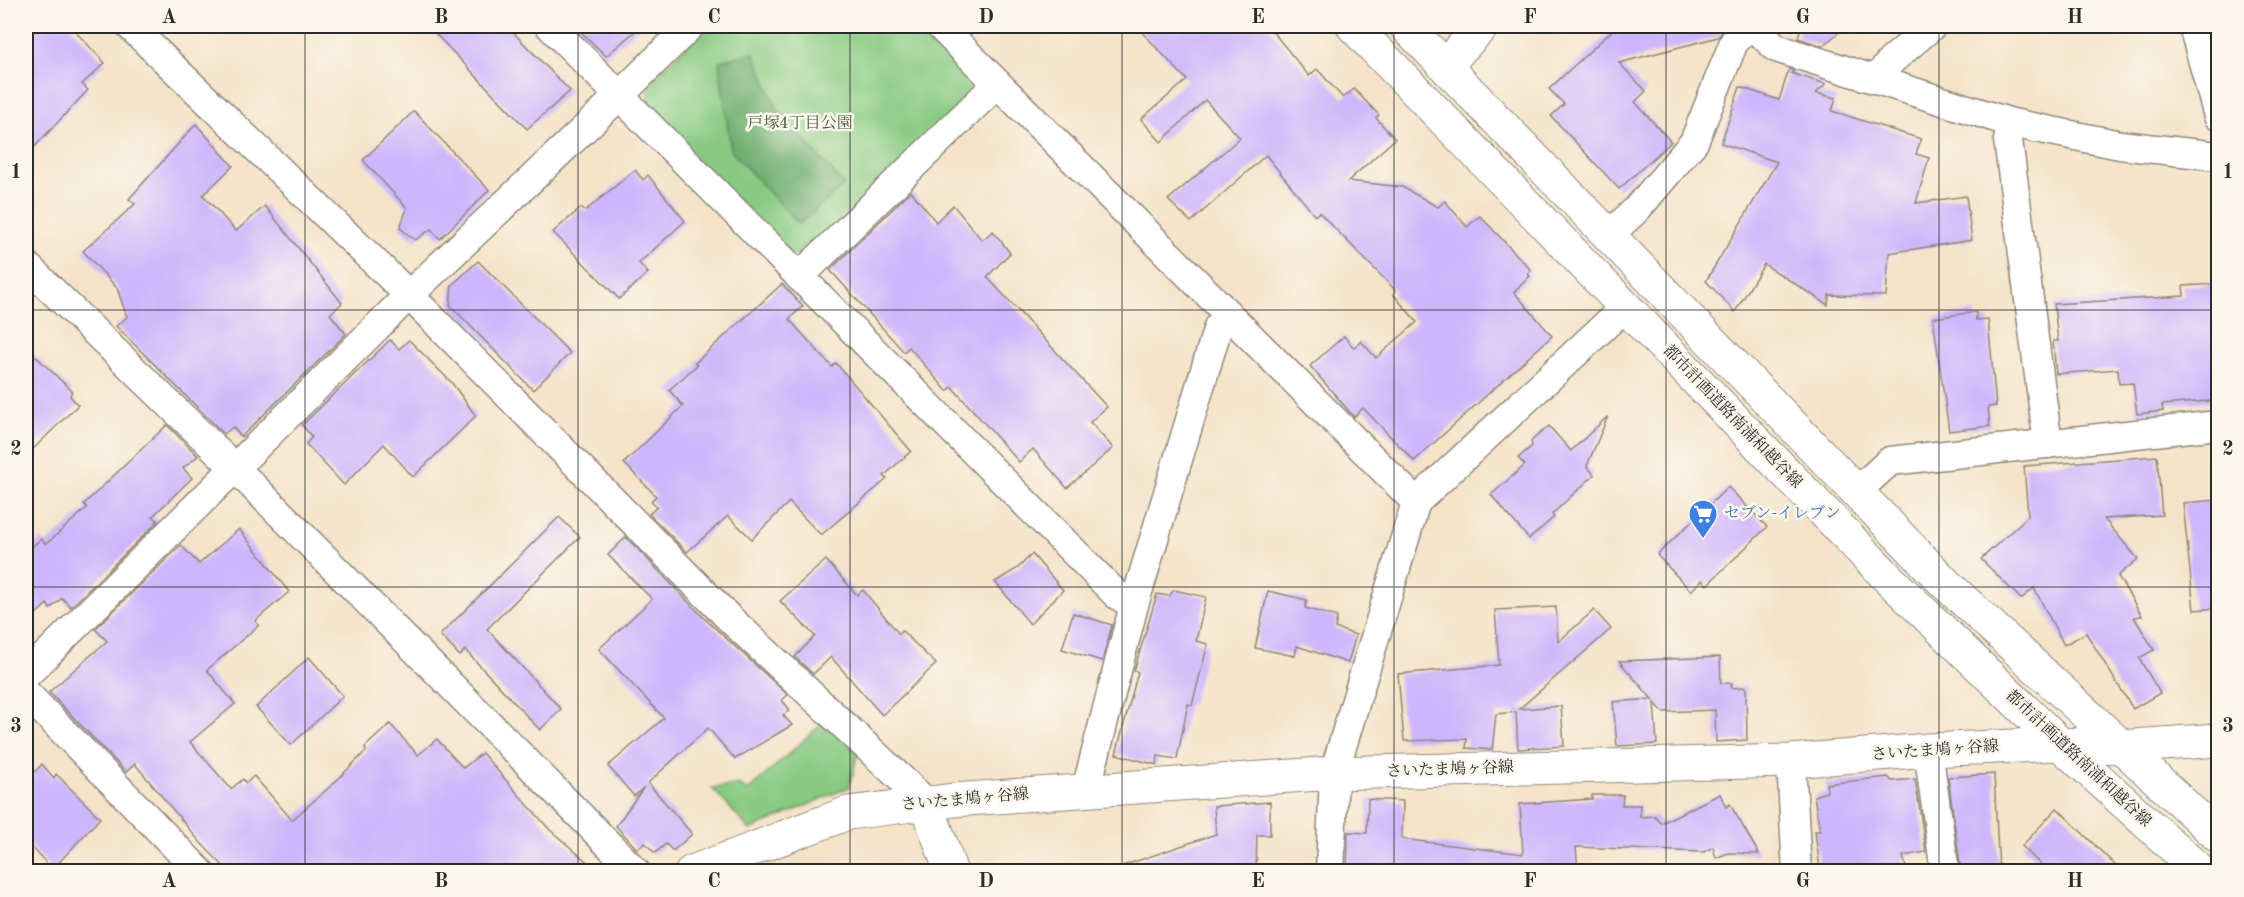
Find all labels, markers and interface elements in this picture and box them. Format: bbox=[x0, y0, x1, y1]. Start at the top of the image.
text: A bbox=[161, 8, 177, 28]
text: B bbox=[434, 8, 448, 28]
text: C bbox=[707, 8, 721, 28]
text: D bbox=[978, 8, 994, 28]
text: E bbox=[1251, 8, 1265, 28]
text: F bbox=[1523, 8, 1537, 28]
text: G bbox=[1796, 8, 1810, 28]
text: H bbox=[2067, 8, 2083, 28]
park label: 戸塚4丁目公園 bbox=[747, 114, 853, 132]
text: 1 bbox=[10, 163, 22, 183]
text: 1 bbox=[2222, 163, 2234, 183]
street label: 都市計画道路南浦和越谷線 bbox=[1660, 341, 1806, 492]
text: 2 bbox=[10, 440, 22, 460]
text: 2 bbox=[2222, 440, 2234, 460]
supermarket icon: セブン-イレブン bbox=[1687, 498, 1719, 540]
place label: セブン-イレブン bbox=[1724, 505, 1841, 522]
street label: 都市計画道路南浦和越谷線 bbox=[2002, 686, 2155, 830]
text: 3 bbox=[10, 717, 22, 737]
text: 3 bbox=[2222, 717, 2234, 737]
street label: さいたま鳩ヶ谷線 bbox=[1870, 737, 1999, 763]
street label: さいたま鳩ヶ谷線 bbox=[1386, 758, 1514, 780]
street label: さいたま鳩ヶ谷線 bbox=[900, 784, 1029, 814]
text: A bbox=[161, 872, 177, 892]
text: B bbox=[434, 872, 448, 892]
text: C bbox=[707, 872, 721, 892]
text: D bbox=[978, 872, 994, 892]
text: E bbox=[1251, 872, 1265, 892]
text: F bbox=[1523, 872, 1537, 892]
text: G bbox=[1796, 872, 1810, 892]
text: H bbox=[2067, 872, 2083, 892]

